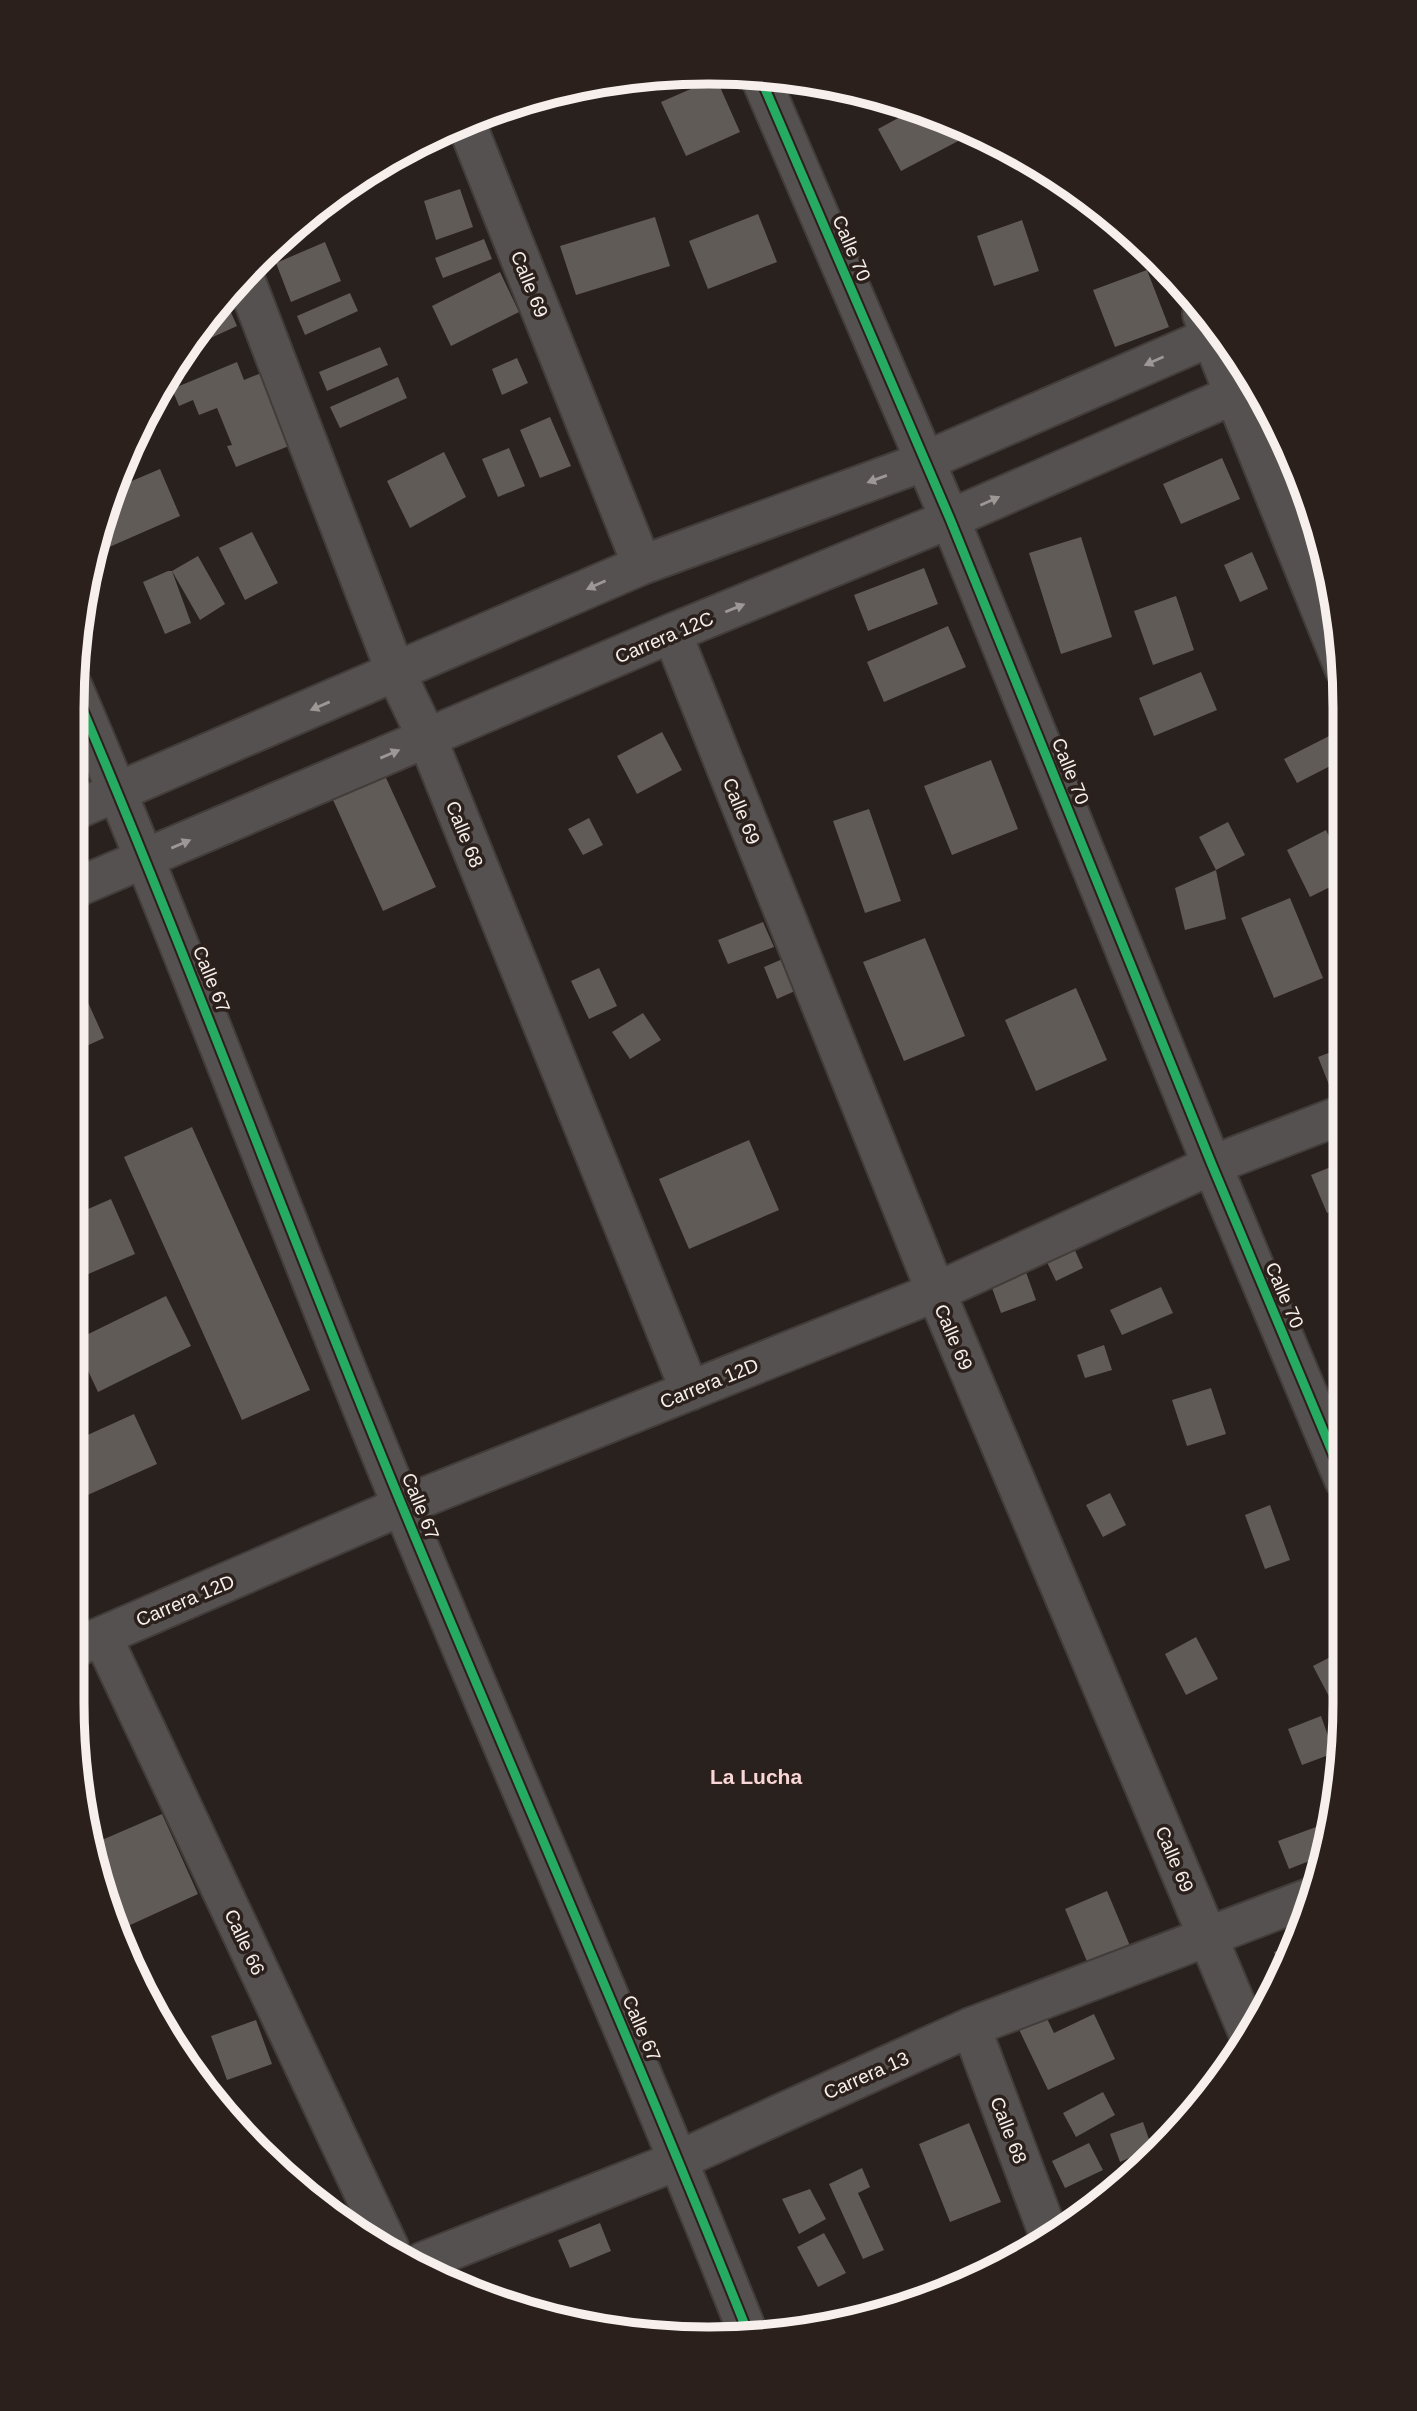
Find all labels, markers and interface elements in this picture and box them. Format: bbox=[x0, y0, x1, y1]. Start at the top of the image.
street label: Calle 70 bbox=[828, 212, 875, 284]
street label: Calle 69 bbox=[507, 248, 552, 320]
one-way arrow bbox=[1144, 355, 1164, 367]
one-way arrow bbox=[867, 474, 888, 485]
one-way arrow bbox=[980, 495, 1000, 507]
one-way arrow bbox=[586, 579, 606, 591]
one-way arrow bbox=[724, 602, 745, 613]
street label: Carrera 12C bbox=[612, 607, 716, 668]
one-way arrow bbox=[310, 700, 330, 712]
street label: Calle 70 bbox=[1048, 735, 1093, 807]
one-way arrow bbox=[380, 748, 400, 760]
street label: Calle 69 bbox=[719, 775, 764, 847]
street label: Calle 68 bbox=[442, 798, 487, 870]
one-way arrow bbox=[171, 838, 192, 849]
street label: Calle 67 bbox=[189, 943, 234, 1015]
street label: Calle 70 bbox=[1261, 1259, 1308, 1331]
street label: Calle 69 bbox=[930, 1301, 977, 1373]
street label: Carrera 12D bbox=[657, 1354, 762, 1413]
street label: Calle 67 bbox=[398, 1470, 443, 1542]
street label: Carrera 12D bbox=[133, 1570, 237, 1631]
district label: La Lucha bbox=[710, 1765, 802, 1788]
street label: Calle 69 bbox=[1151, 1823, 1198, 1895]
street label: Calle 66 bbox=[220, 1906, 269, 1978]
street label: Calle 67 bbox=[618, 1992, 665, 2064]
street label: Carrera 13 bbox=[820, 2047, 912, 2104]
street label: Calle 68 bbox=[986, 2094, 1031, 2166]

